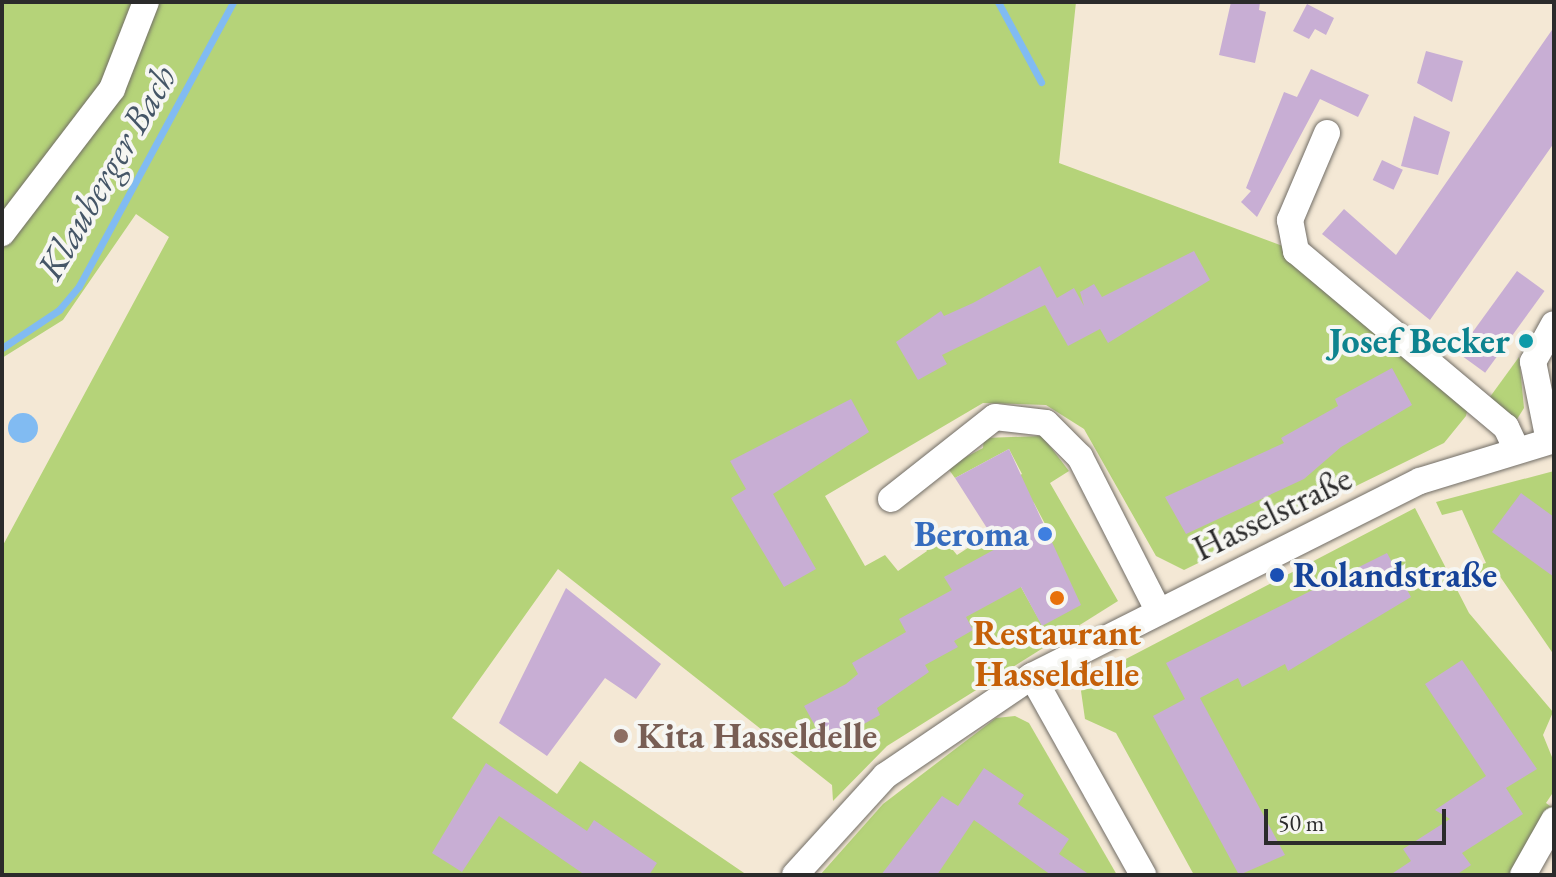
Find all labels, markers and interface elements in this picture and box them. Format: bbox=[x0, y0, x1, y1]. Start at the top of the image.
water label: Klauberger Bach bbox=[26, 57, 186, 287]
place label: Josef Becker bbox=[1329, 319, 1510, 363]
marker: Josef Becker bbox=[1517, 332, 1535, 350]
street label: Hasselstraße bbox=[1186, 456, 1358, 570]
place label: Beroma bbox=[914, 512, 1029, 556]
marker: Beroma bbox=[1036, 525, 1054, 543]
place label: Rolandstraße bbox=[1293, 553, 1497, 597]
marker: Rolandstraße bbox=[1268, 566, 1286, 584]
marker: Restaurant Hasseldelle bbox=[1048, 589, 1066, 607]
place label: Restaurant Hasseldelle bbox=[973, 610, 1141, 695]
place label: Kita Hasseldelle bbox=[637, 714, 877, 758]
marker: Kita Hasseldelle bbox=[612, 727, 630, 745]
scale bar bbox=[1268, 793, 1450, 843]
text: 50 m bbox=[1278, 807, 1325, 838]

